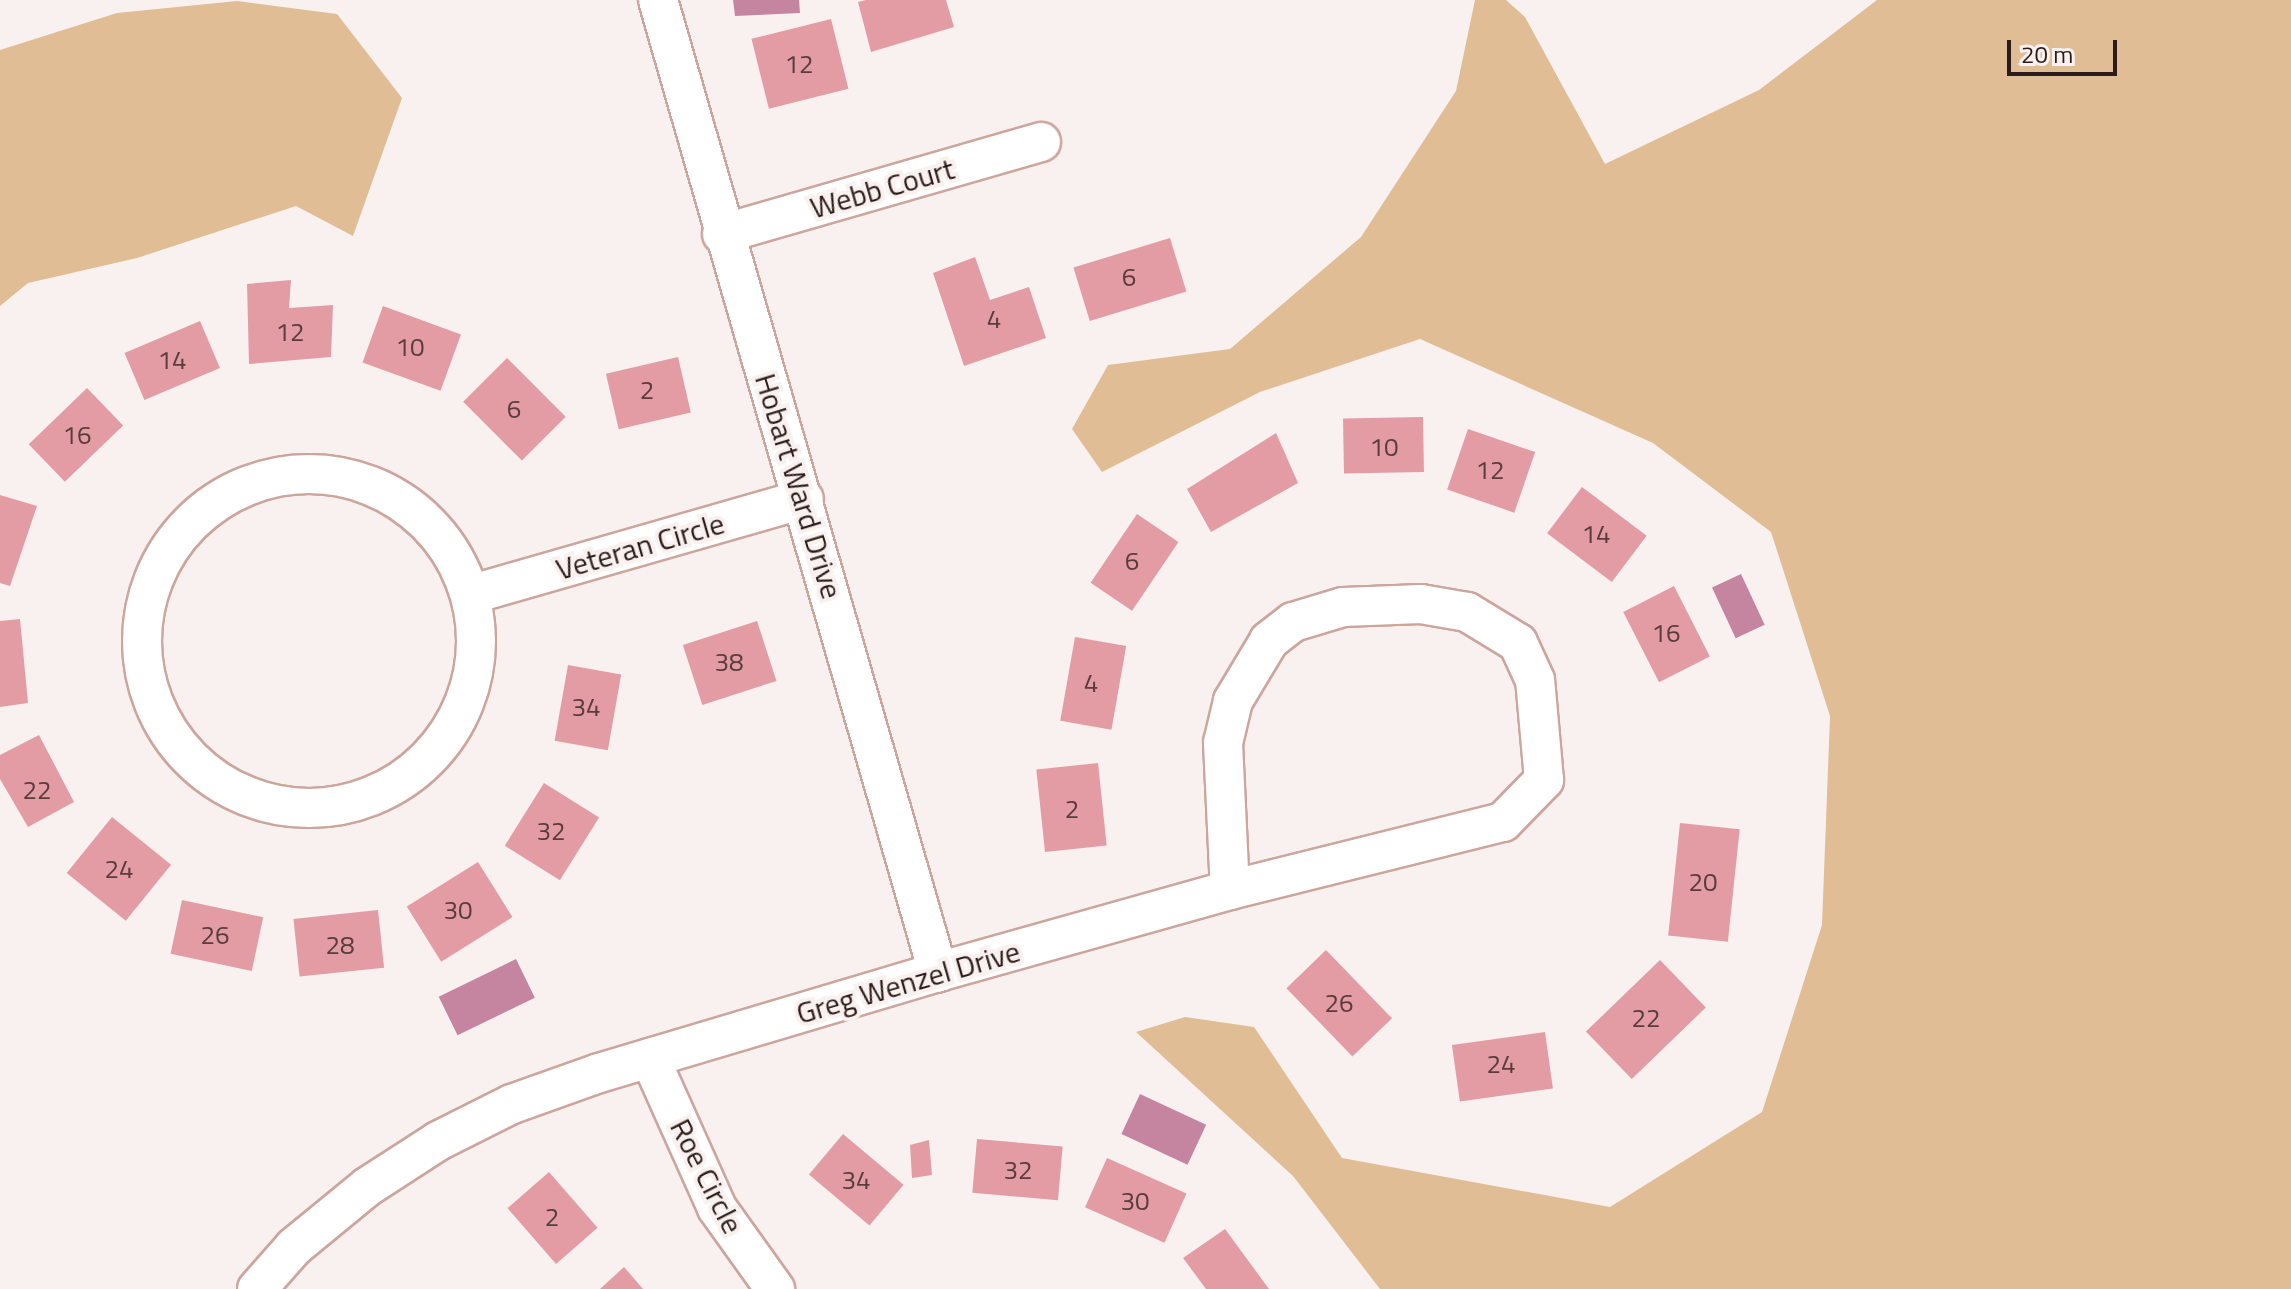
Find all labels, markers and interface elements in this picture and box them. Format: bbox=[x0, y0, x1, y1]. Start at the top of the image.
scale bar bbox=[2011, 24, 2121, 74]
text: 20 m bbox=[2021, 36, 2073, 72]
house number: 12 bbox=[784, 48, 814, 80]
street label: Webb Court bbox=[806, 150, 958, 226]
house number: 6 bbox=[1122, 261, 1136, 293]
house number: 4 bbox=[987, 303, 1001, 335]
house number: 12 bbox=[275, 316, 305, 348]
house number: 10 bbox=[395, 331, 425, 363]
house number: 14 bbox=[157, 344, 187, 376]
street label: Hobart Ward Drive bbox=[748, 369, 850, 603]
house number: 2 bbox=[640, 374, 654, 406]
house number: 6 bbox=[507, 393, 521, 425]
house number: 16 bbox=[62, 419, 92, 451]
house number: 10 bbox=[1369, 431, 1399, 463]
house number: 12 bbox=[1475, 454, 1505, 486]
street label: Veteran Circle bbox=[552, 505, 728, 587]
house number: 14 bbox=[1581, 518, 1611, 550]
house number: 6 bbox=[1125, 545, 1139, 577]
house number: 16 bbox=[1651, 617, 1681, 649]
house number: 38 bbox=[714, 646, 744, 678]
house number: 4 bbox=[1084, 667, 1098, 699]
house number: 34 bbox=[571, 691, 601, 723]
house number: 22 bbox=[22, 774, 52, 806]
house number: 2 bbox=[1065, 793, 1079, 825]
house number: 32 bbox=[536, 815, 566, 847]
house number: 24 bbox=[104, 853, 134, 885]
house number: 20 bbox=[1688, 866, 1718, 898]
house number: 30 bbox=[443, 894, 473, 926]
house number: 26 bbox=[200, 919, 230, 951]
house number: 28 bbox=[325, 929, 355, 961]
street label: Greg Wenzel Drive bbox=[792, 933, 1024, 1031]
house number: 26 bbox=[1324, 987, 1354, 1019]
house number: 22 bbox=[1631, 1002, 1661, 1034]
house number: 24 bbox=[1486, 1048, 1516, 1080]
street label: Roe Circle bbox=[663, 1113, 751, 1239]
house number: 32 bbox=[1003, 1154, 1033, 1186]
house number: 34 bbox=[841, 1164, 871, 1196]
house number: 30 bbox=[1120, 1185, 1150, 1217]
house number: 2 bbox=[545, 1201, 559, 1233]

